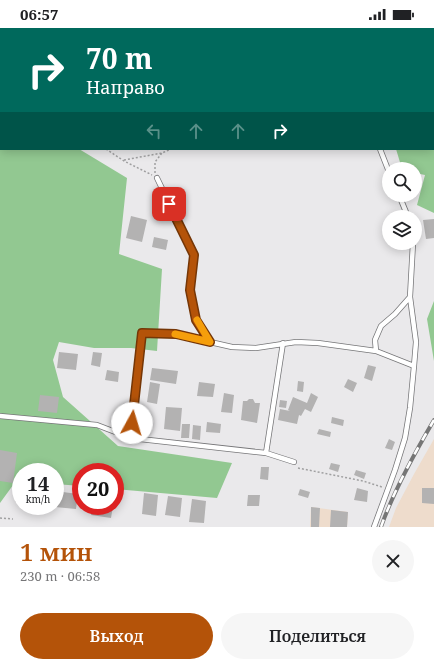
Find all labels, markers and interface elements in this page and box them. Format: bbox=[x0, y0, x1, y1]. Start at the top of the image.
text: 06:57 bbox=[20, 4, 58, 24]
text: 70 m bbox=[86, 39, 153, 77]
icon: right bbox=[20, 44, 72, 96]
text: Направо bbox=[86, 75, 165, 99]
icon: left bbox=[143, 120, 165, 142]
icon: ahead bbox=[185, 120, 207, 142]
icon: ahead bbox=[227, 120, 249, 142]
icon: right bbox=[269, 120, 291, 142]
map controls bbox=[382, 162, 422, 250]
button: search bbox=[382, 162, 422, 202]
pin bbox=[152, 187, 186, 221]
icon: arrive bbox=[158, 193, 180, 215]
button: layers bbox=[382, 210, 422, 250]
position arrow bbox=[111, 402, 153, 444]
speed limit sign: 20 bbox=[72, 463, 124, 515]
text: 14 bbox=[27, 470, 49, 497]
text: km/h bbox=[26, 492, 50, 506]
text: 1 мин bbox=[20, 535, 92, 568]
button: close bbox=[372, 540, 414, 582]
text: 230 m · 06:58 bbox=[20, 567, 100, 585]
button: Выход bbox=[20, 613, 213, 659]
button: Поделиться bbox=[221, 613, 414, 659]

